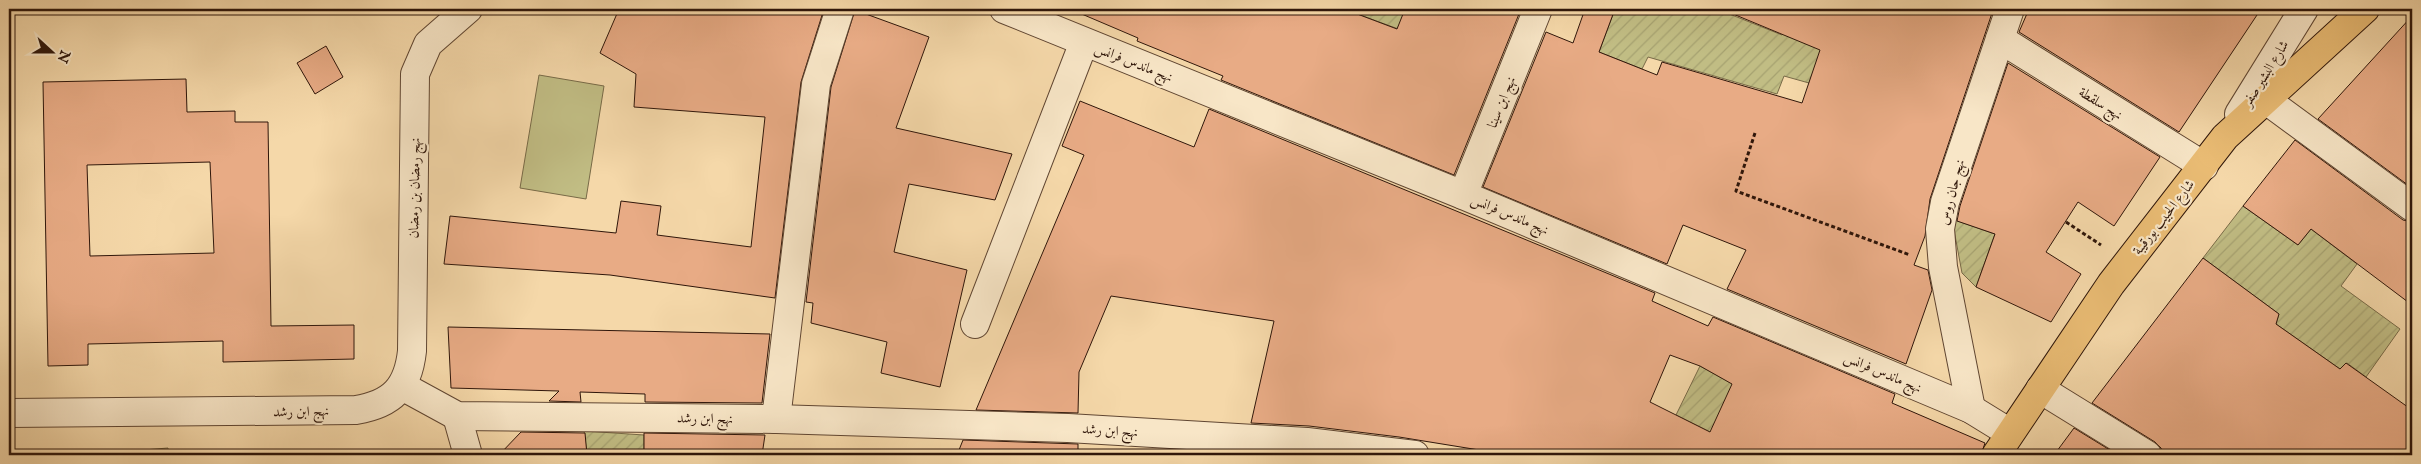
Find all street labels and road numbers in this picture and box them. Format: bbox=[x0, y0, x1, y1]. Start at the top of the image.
street label: شارع البشير صفر bbox=[2237, 37, 2295, 113]
street label: نهج ماندس فرانس bbox=[1091, 39, 1175, 90]
street label: نهج ابن سينا bbox=[1483, 74, 1523, 132]
street label: نهج سلقطة bbox=[2074, 83, 2126, 127]
street label: نهج رمضان بن رمضان bbox=[405, 138, 428, 239]
street label: نهج جان روس bbox=[1935, 157, 1972, 228]
street label: شارع الحبيب بورقيبة bbox=[2129, 176, 2200, 260]
street label: نهج ماندس فرانس bbox=[1467, 190, 1551, 242]
street label: نهج ماندس فرانس bbox=[1840, 348, 1924, 400]
street label: نهج ابن رشد bbox=[273, 403, 329, 424]
street label: نهج ابن رشد bbox=[677, 410, 733, 431]
street label: نهج ابن رشد bbox=[1081, 420, 1139, 445]

